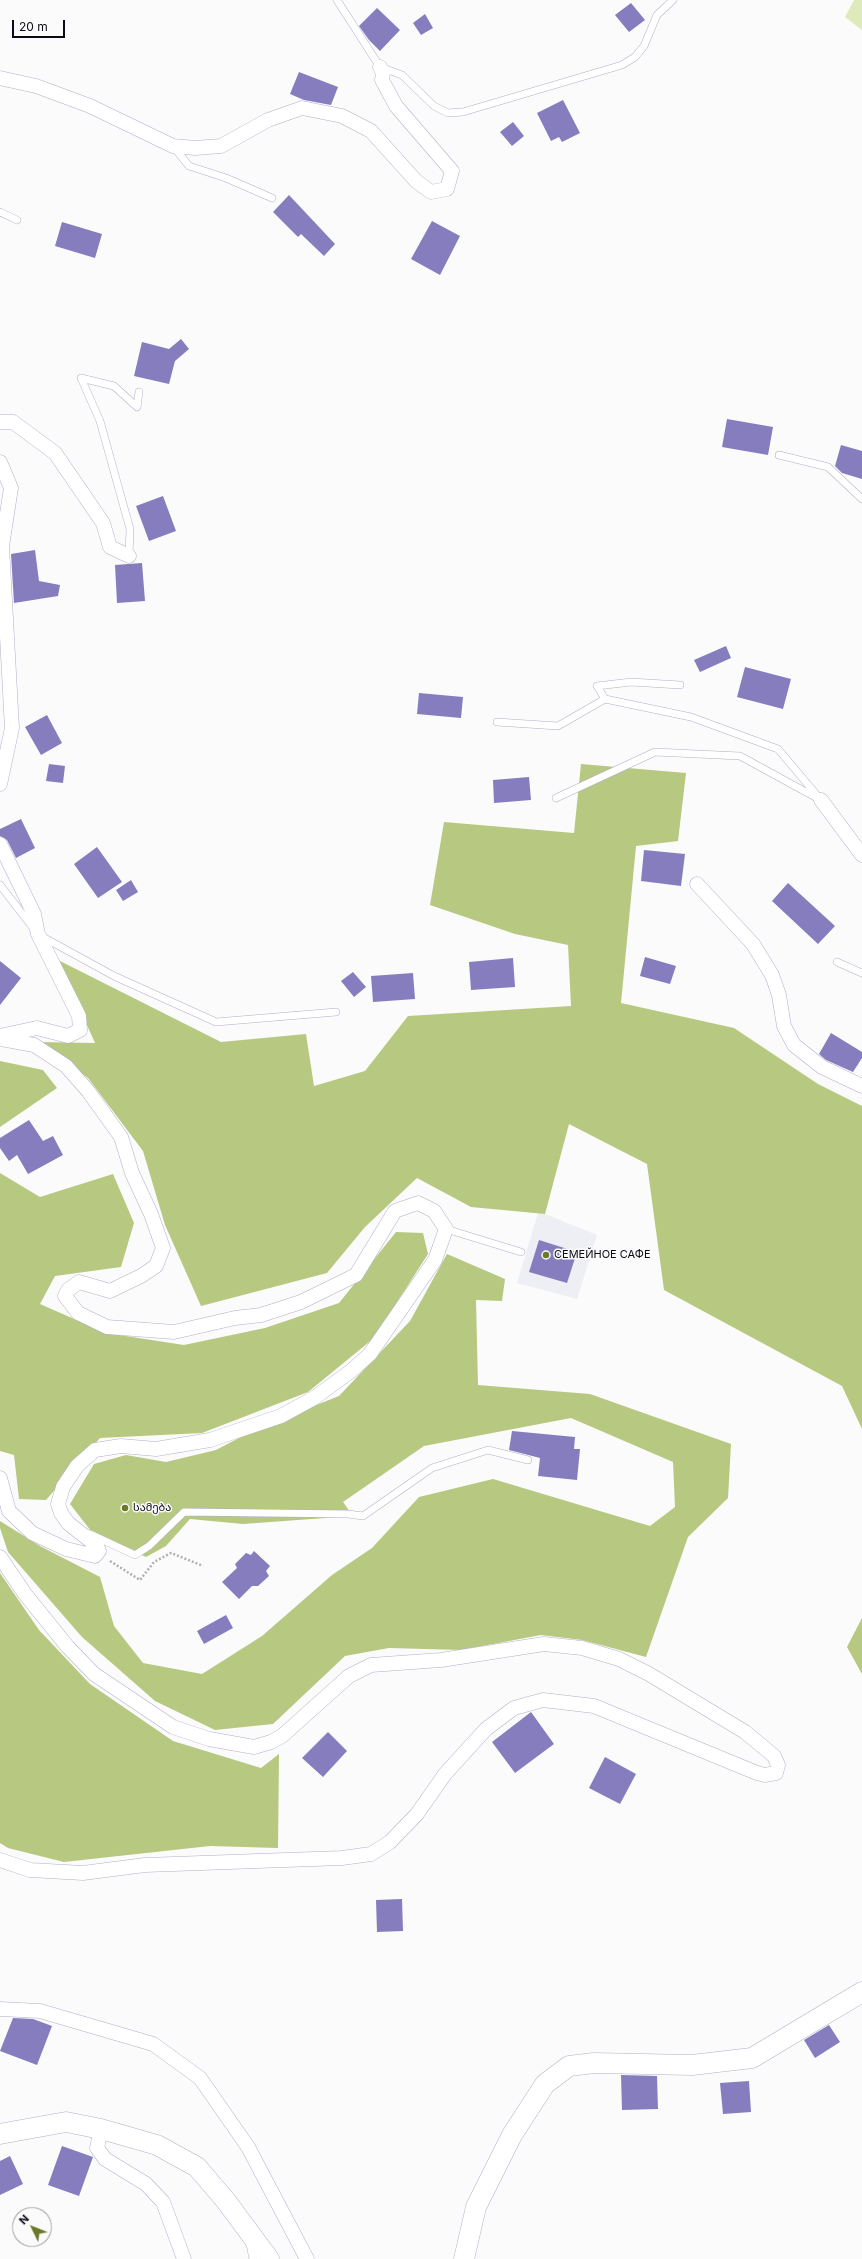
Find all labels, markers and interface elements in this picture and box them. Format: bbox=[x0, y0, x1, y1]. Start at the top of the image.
scale bar bbox=[14, 12, 67, 38]
text: 20 m bbox=[19, 19, 48, 34]
place label: СЕМЕЙНОЕ САФЕ bbox=[554, 1248, 651, 1262]
marker: СЕМЕЙНОЕ САФЕ bbox=[541, 1250, 551, 1260]
place label: სამება bbox=[133, 1501, 171, 1515]
marker: სამება bbox=[120, 1503, 130, 1513]
north arrow bbox=[12, 2207, 52, 2247]
text: N bbox=[16, 2212, 32, 2227]

